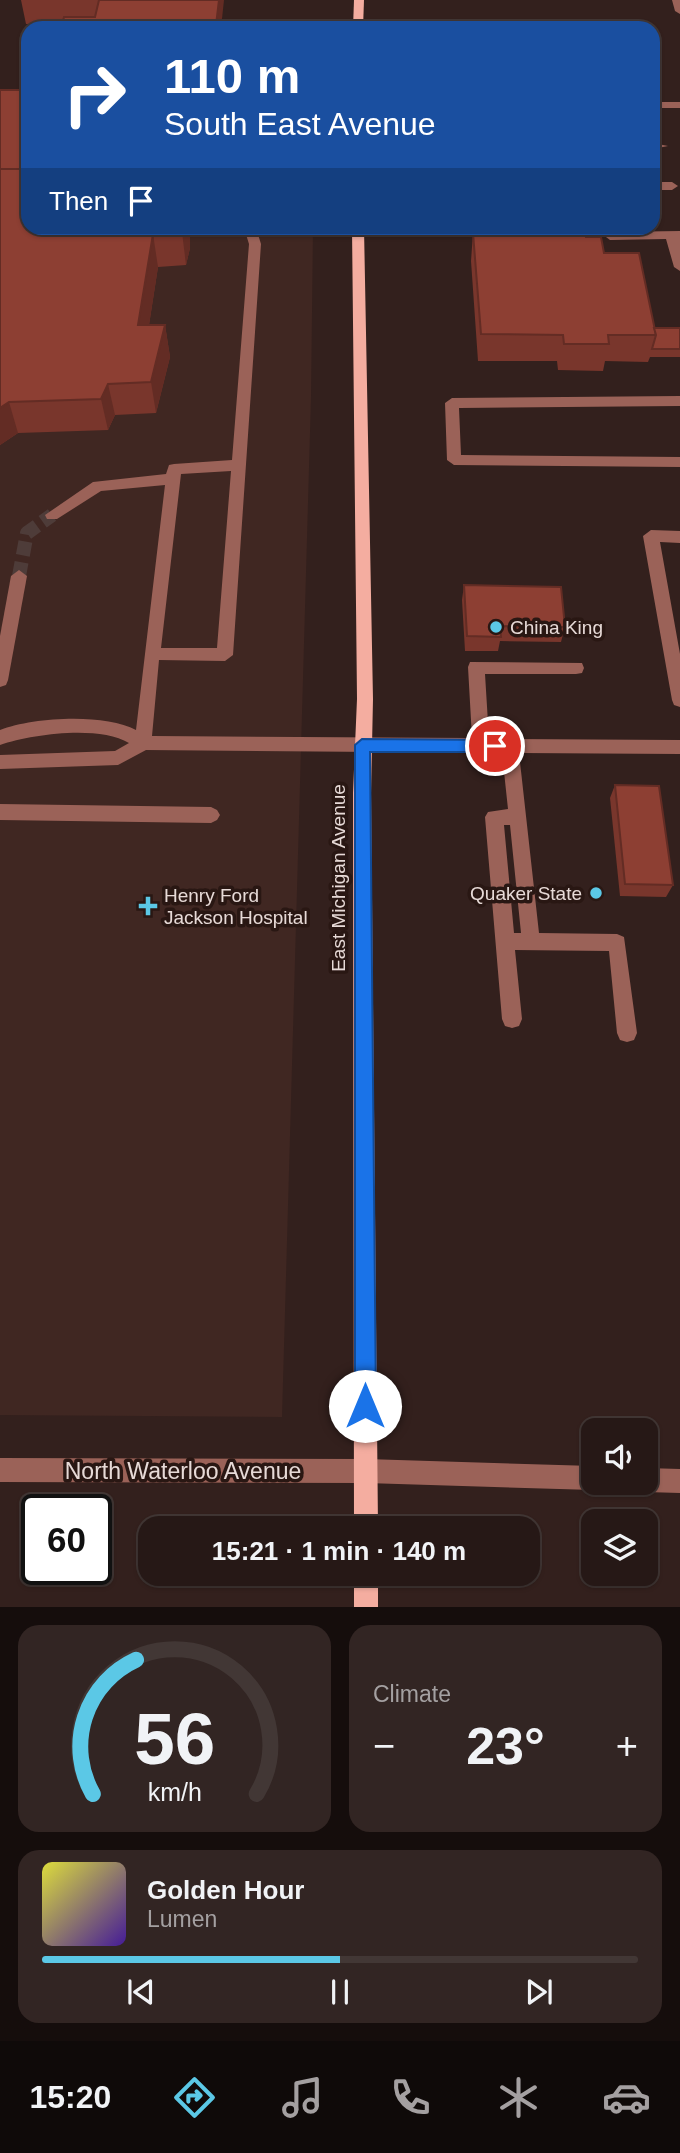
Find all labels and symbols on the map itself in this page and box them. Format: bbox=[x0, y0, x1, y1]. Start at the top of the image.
place label: China King bbox=[510, 617, 603, 638]
marker: China King bbox=[488, 619, 504, 635]
pin bbox=[465, 716, 525, 776]
street label: East Michigan Avenue bbox=[328, 784, 349, 972]
place label: Quaker State bbox=[470, 883, 582, 904]
place label: Henry Ford Jackson Hospital bbox=[164, 885, 308, 928]
marker: Quaker State bbox=[588, 885, 604, 901]
marker: Henry Ford Jackson Hospital bbox=[138, 896, 158, 916]
position arrow bbox=[328, 1369, 402, 1443]
street label: North Waterloo Avenue bbox=[65, 1458, 301, 1484]
speed limit sign: 60 bbox=[21, 1494, 112, 1585]

